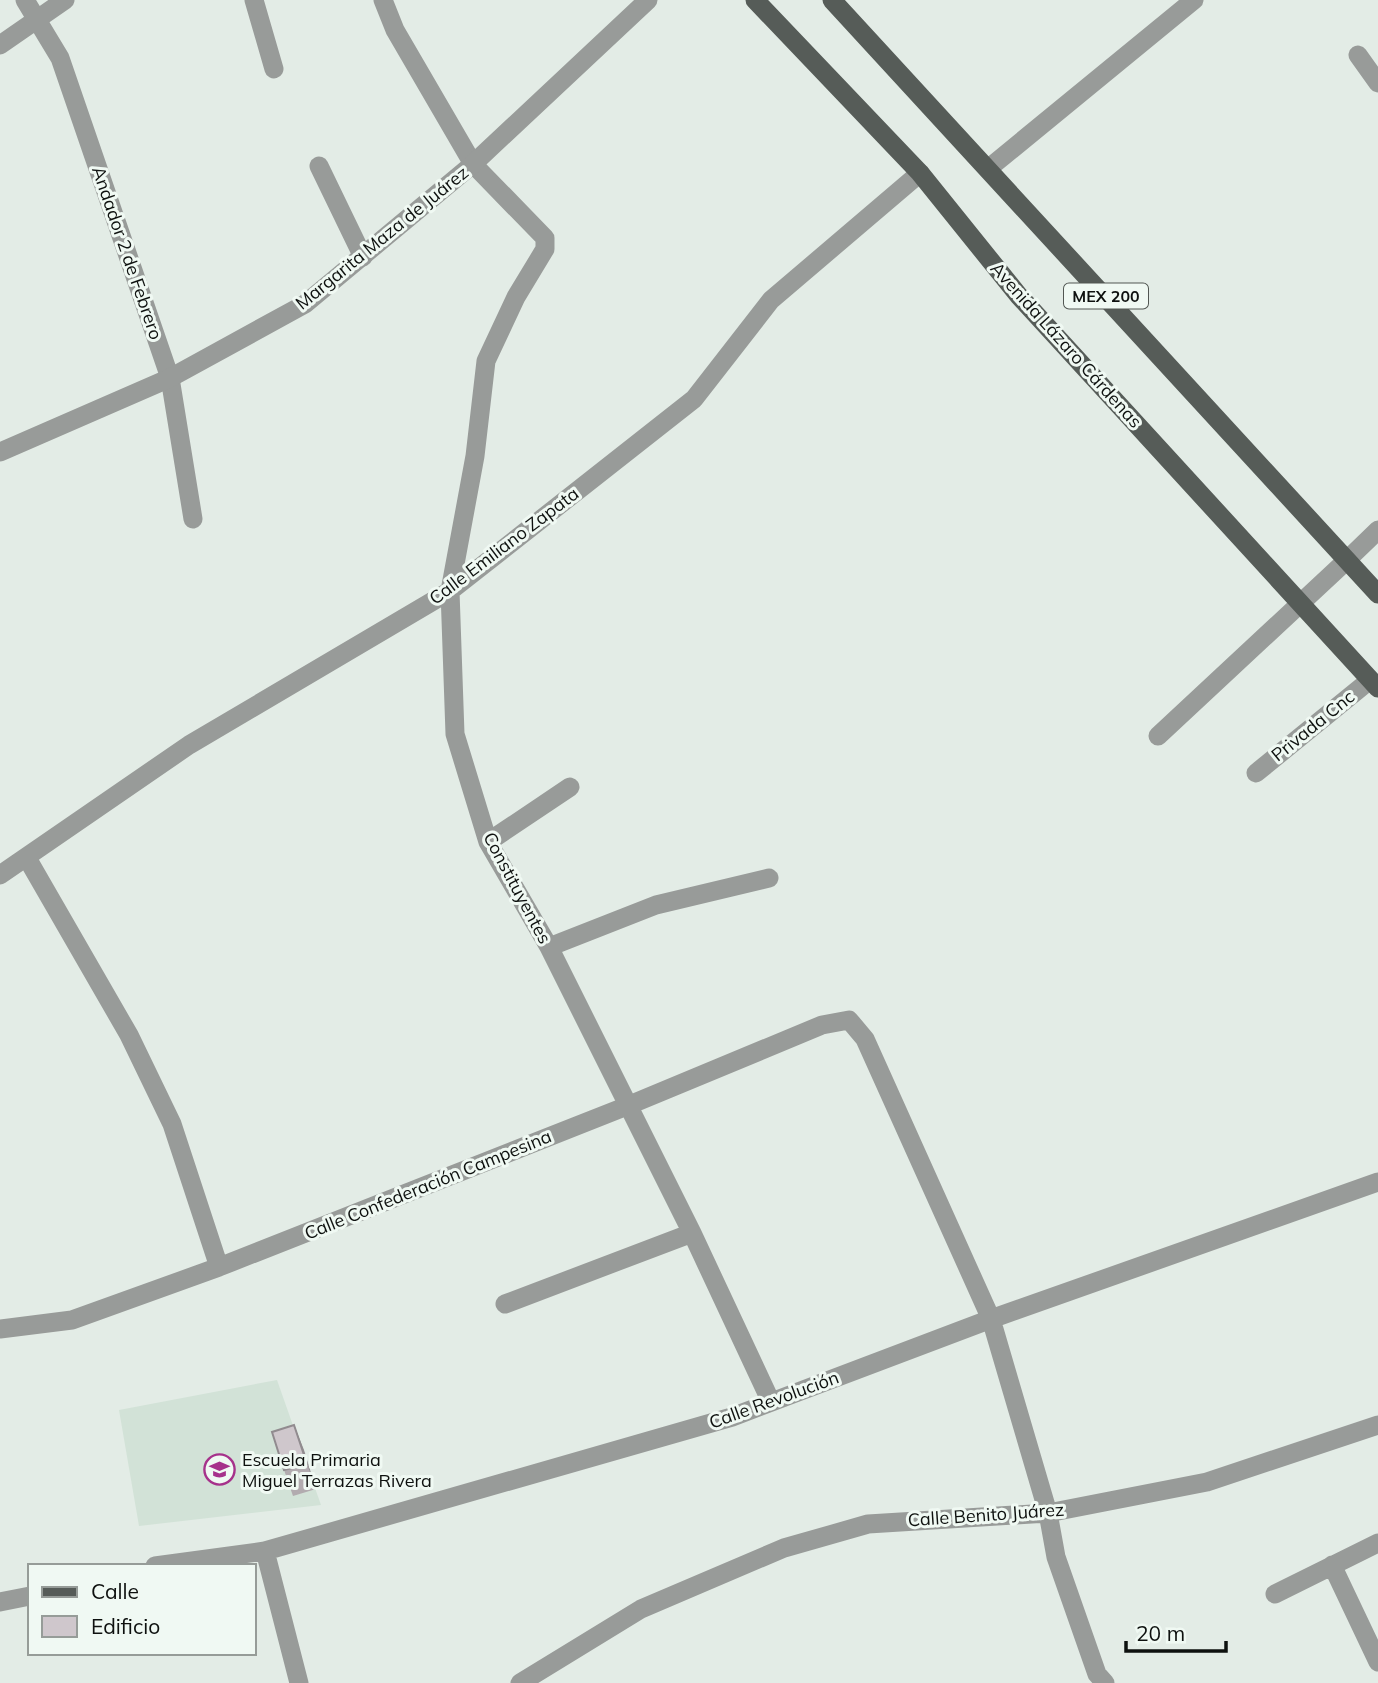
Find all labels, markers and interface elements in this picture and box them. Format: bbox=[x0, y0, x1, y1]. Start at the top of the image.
street label: Margarita Maza de Juárez bbox=[291, 161, 473, 314]
street label: Andador 2 de Febrero bbox=[87, 163, 168, 343]
street label: Avenida Lázaro Cárdenas bbox=[986, 257, 1147, 433]
road number: MEX 200 bbox=[1064, 284, 1148, 308]
street label: Calle Emiliano Zapata bbox=[424, 482, 583, 609]
street label: Privada Cnc bbox=[1266, 685, 1359, 766]
street label: Constituyentes bbox=[478, 828, 557, 948]
street label: Calle Confederación Campesina bbox=[301, 1124, 555, 1245]
street label: Calle Revolución bbox=[706, 1365, 842, 1434]
place label: Escuela Primaria Miguel Terrazas Rivera bbox=[242, 1448, 432, 1492]
school or university icon: Escuela Primaria Miguel Terrazas Rivera bbox=[202, 1453, 236, 1487]
street label: Calle Benito Juárez bbox=[907, 1498, 1065, 1531]
legend bbox=[28, 1564, 256, 1655]
text: Calle bbox=[91, 1578, 139, 1604]
scale bar bbox=[1126, 1610, 1226, 1654]
text: Edificio bbox=[91, 1613, 160, 1639]
text: 20 m bbox=[1136, 1620, 1185, 1646]

